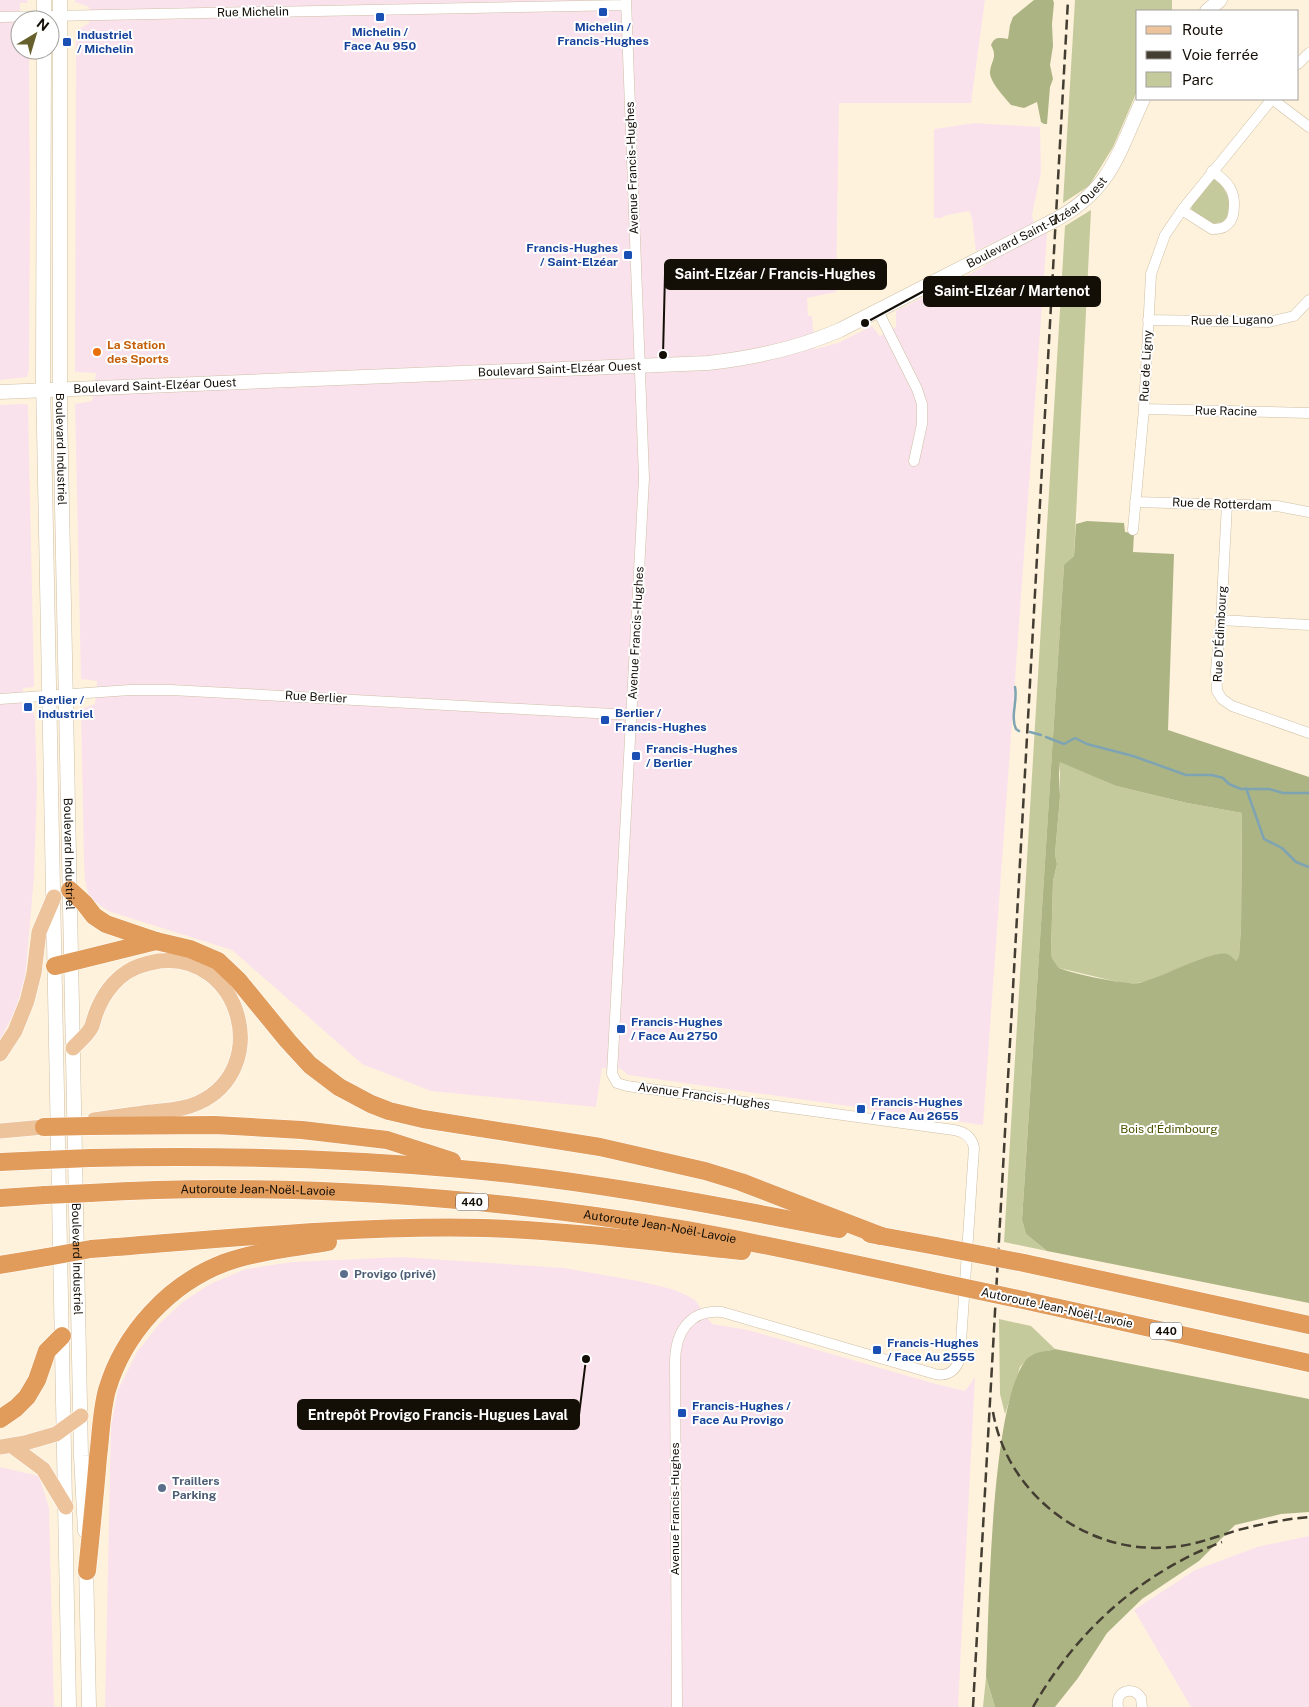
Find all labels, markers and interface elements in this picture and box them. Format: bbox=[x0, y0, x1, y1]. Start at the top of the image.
street label: Rue Michelin bbox=[217, 4, 289, 20]
marker: Michelin / Francis-Hughes bbox=[597, 6, 609, 18]
north arrow bbox=[10, 10, 60, 60]
legend bbox=[1136, 10, 1299, 100]
marker: Michelin / Face Au 950 bbox=[374, 11, 386, 23]
text: N bbox=[34, 15, 52, 34]
place label: Michelin / Francis-Hughes bbox=[557, 20, 649, 48]
text: Route bbox=[1182, 21, 1223, 38]
place label: Michelin / Face Au 950 bbox=[344, 25, 416, 53]
place label: Industriel / Michelin bbox=[77, 28, 133, 56]
marker: Industriel / Michelin bbox=[61, 36, 73, 48]
text: Voie ferrée bbox=[1182, 46, 1259, 63]
text: Parc bbox=[1182, 71, 1214, 88]
street label: Avenue Francis-Hughes bbox=[623, 101, 641, 235]
street label: Boulevard Saint-Elzéar Ouest bbox=[964, 174, 1110, 271]
place label: Francis-Hughes / Saint-Elzéar bbox=[526, 241, 618, 269]
marker: Francis-Hughes / Saint-Elzéar bbox=[622, 249, 634, 261]
callout: Saint-Elzéar / Francis-Hughes bbox=[665, 260, 886, 289]
text: Saint-Elzéar / Francis-Hughes bbox=[674, 266, 876, 282]
callout: Saint-Elzéar / Martenot bbox=[924, 277, 1100, 306]
text: Saint-Elzéar / Martenot bbox=[934, 283, 1090, 299]
street label: Rue de Lugano bbox=[1190, 312, 1274, 328]
street label: Rue de Ligny bbox=[1137, 329, 1155, 402]
place label: La Station des Sports bbox=[107, 338, 169, 366]
marker: La Station des Sports bbox=[91, 346, 103, 358]
street label: Boulevard Saint-Elzéar Ouest bbox=[478, 359, 642, 379]
street label: Boulevard Saint-Elzéar Ouest bbox=[73, 375, 237, 396]
street label: Boulevard Industriel bbox=[53, 393, 69, 506]
street label: Rue Racine bbox=[1195, 403, 1258, 419]
street label: Rue de Rotterdam bbox=[1172, 495, 1272, 513]
street label: Avenue Francis-Hughes bbox=[626, 566, 646, 700]
street label: Rue D'Édimbourg bbox=[1210, 585, 1230, 683]
street label: Rue Berlier bbox=[285, 688, 348, 706]
place label: Berlier / Industriel bbox=[38, 693, 94, 721]
marker: Berlier / Industriel bbox=[22, 701, 34, 713]
place label: Berlier / Francis-Hughes bbox=[615, 706, 707, 734]
marker: Berlier / Francis-Hughes bbox=[599, 714, 611, 726]
place label: Francis-Hughes / Berlier bbox=[646, 742, 738, 770]
marker: Francis-Hughes / Berlier bbox=[630, 750, 642, 762]
street label: Boulevard Industriel bbox=[61, 798, 77, 911]
place label: Francis-Hughes / Face Au 2750 bbox=[631, 1015, 723, 1043]
marker: Francis-Hughes / Face Au 2750 bbox=[615, 1023, 627, 1035]
street label: Avenue Francis-Hughes bbox=[637, 1080, 771, 1112]
place label: Francis-Hughes / Face Au 2655 bbox=[871, 1095, 963, 1123]
marker: Francis-Hughes / Face Au 2655 bbox=[855, 1103, 867, 1115]
park label: Bois d'Édimbourg bbox=[1120, 1122, 1218, 1136]
street label: Autoroute Jean-Noël-Lavoie bbox=[180, 1182, 336, 1199]
road number: 440 bbox=[456, 1194, 488, 1210]
street label: Boulevard Industriel bbox=[69, 1202, 85, 1316]
street label: Autoroute Jean-Noël-Lavoie bbox=[582, 1207, 738, 1246]
place label: Provigo (privé) bbox=[354, 1267, 436, 1281]
marker: Provigo (privé) bbox=[338, 1268, 350, 1280]
street label: Autoroute Jean-Noël-Lavoie bbox=[980, 1285, 1134, 1331]
road number: 440 bbox=[1150, 1322, 1182, 1340]
place label: Francis-Hughes / Face Au 2555 bbox=[887, 1336, 979, 1364]
marker: Francis-Hughes / Face Au 2555 bbox=[871, 1344, 883, 1356]
place label: Francis-Hughes / Face Au Provigo bbox=[692, 1399, 791, 1427]
callout: Entrepôt Provigo Francis-Hugues Laval bbox=[298, 1400, 579, 1429]
text: Entrepôt Provigo Francis-Hugues Laval bbox=[308, 1407, 569, 1423]
marker: Francis-Hughes / Face Au Provigo bbox=[676, 1407, 688, 1419]
street label: Avenue Francis-Hughes bbox=[668, 1442, 682, 1576]
place label: Traillers Parking bbox=[172, 1474, 220, 1502]
marker: Traillers Parking bbox=[156, 1482, 168, 1494]

